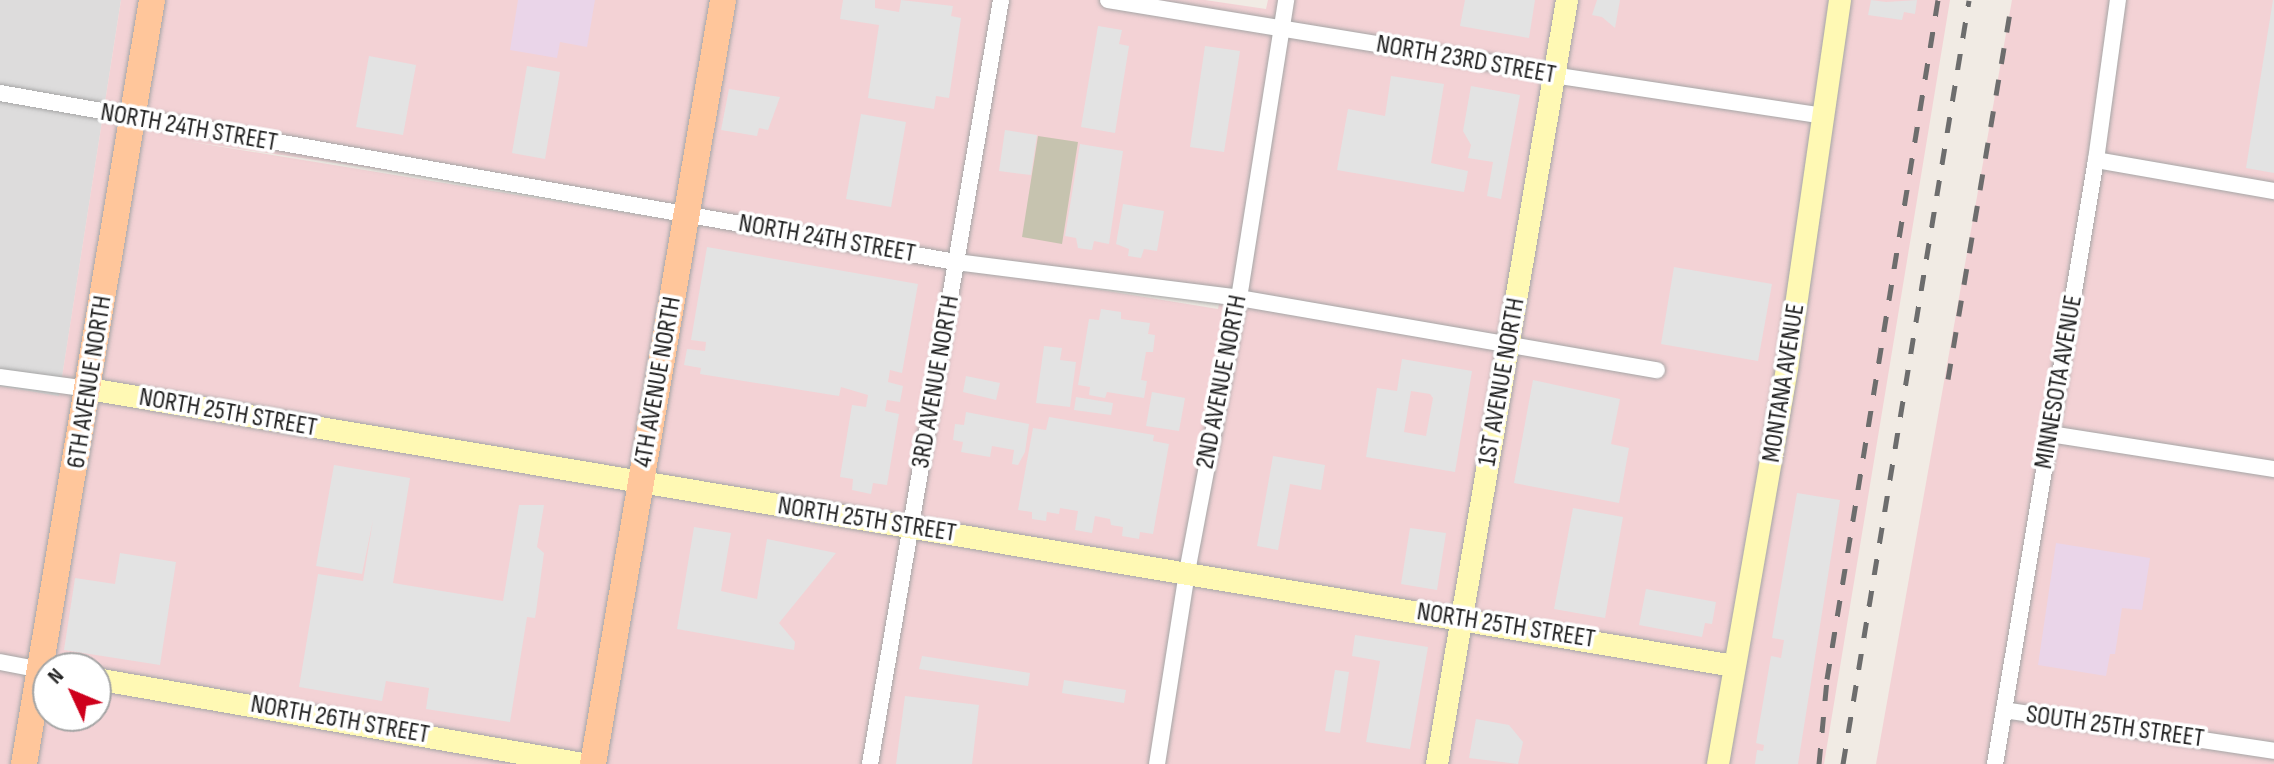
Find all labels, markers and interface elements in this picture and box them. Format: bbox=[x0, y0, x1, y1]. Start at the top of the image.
street label: NORTH 23RD STREET bbox=[1374, 29, 1558, 91]
street label: NORTH 24TH STREET bbox=[98, 97, 280, 159]
street label: NORTH 24TH STREET bbox=[736, 208, 918, 270]
street label: 6TH AVENUE NORTH bbox=[61, 293, 119, 471]
street label: 3RD AVENUE NORTH bbox=[905, 293, 967, 471]
street label: 2ND AVENUE NORTH bbox=[1190, 293, 1254, 471]
street label: MINNESOTA AVENUE bbox=[2028, 293, 2090, 471]
street label: 4TH AVENUE NORTH bbox=[628, 294, 688, 470]
street label: 1ST AVENUE NORTH bbox=[1472, 296, 1532, 468]
street label: MONTANA AVENUE bbox=[1756, 301, 1812, 465]
street label: NORTH 25TH STREET bbox=[137, 382, 319, 444]
street label: NORTH 25TH STREET bbox=[776, 491, 958, 549]
street label: NORTH 25TH STREET bbox=[1415, 597, 1597, 655]
north arrow bbox=[32, 652, 112, 732]
text: N bbox=[42, 663, 70, 690]
street label: NORTH 26TH STREET bbox=[248, 689, 432, 751]
street label: SOUTH 25TH STREET bbox=[2024, 699, 2206, 755]

